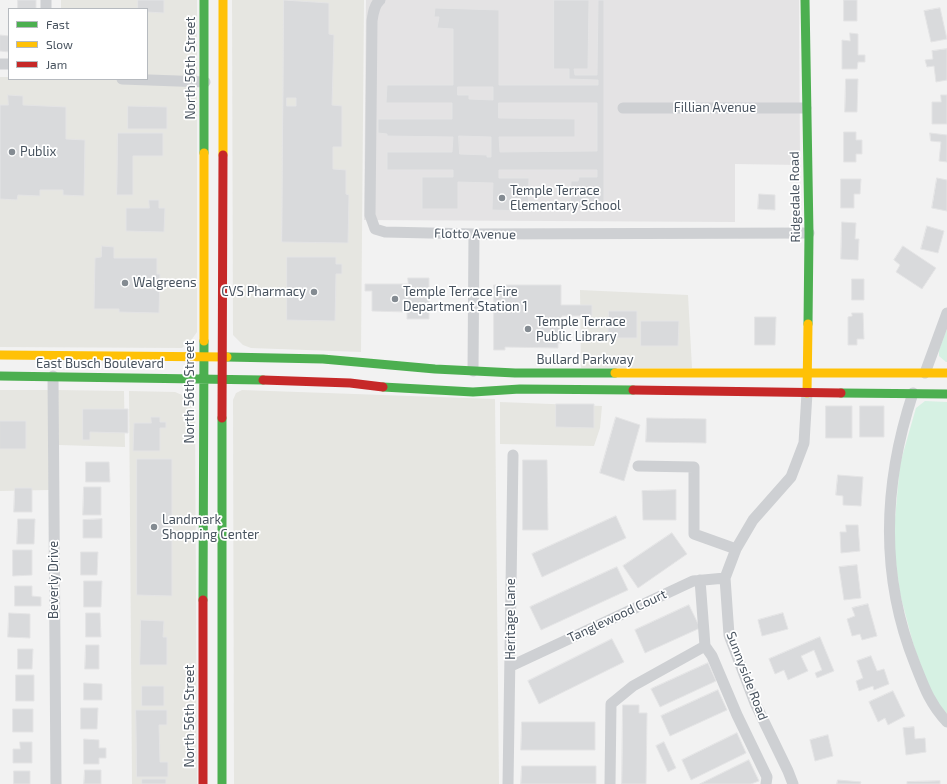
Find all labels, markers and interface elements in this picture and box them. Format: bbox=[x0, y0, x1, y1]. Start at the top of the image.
legend bbox=[8, 8, 148, 80]
street label: North 56th Street bbox=[183, 16, 199, 120]
text: Fast bbox=[46, 17, 69, 31]
text: Slow bbox=[46, 37, 73, 51]
text: Jam bbox=[46, 57, 67, 71]
street label: Fillian Avenue bbox=[674, 100, 756, 116]
place label: Publix bbox=[20, 144, 56, 160]
marker: Publix bbox=[7, 147, 17, 157]
street label: Ridgedale Road bbox=[786, 151, 804, 243]
place label: Temple Terrace Elementary School bbox=[510, 183, 621, 214]
marker: Temple Terrace Elementary School bbox=[497, 193, 507, 203]
street label: Flotto Avenue bbox=[434, 225, 516, 243]
place label: Walgreens bbox=[133, 275, 197, 291]
marker: Walgreens bbox=[120, 278, 130, 288]
place label: CVS Pharmacy bbox=[221, 284, 306, 300]
place label: Temple Terrace Fire Department Station 1 bbox=[403, 284, 528, 315]
marker: CVS Pharmacy bbox=[309, 287, 319, 297]
marker: Temple Terrace Fire Department Station 1 bbox=[390, 294, 400, 304]
place label: Temple Terrace Public Library bbox=[536, 314, 626, 345]
marker: Temple Terrace Public Library bbox=[523, 324, 533, 334]
street label: North 56th Street bbox=[182, 340, 198, 444]
street label: Bullard Parkway bbox=[536, 352, 634, 368]
street label: East Busch Boulevard bbox=[36, 356, 164, 372]
place label: Landmark Shopping Center bbox=[162, 512, 259, 543]
marker: Landmark Shopping Center bbox=[149, 522, 159, 532]
street label: Beverly Drive bbox=[46, 541, 62, 619]
street label: Heritage Lane bbox=[503, 578, 519, 660]
street label: Tanglewood Court bbox=[565, 586, 669, 646]
street label: Sunnyside Road bbox=[723, 629, 771, 723]
street label: North 56th Street bbox=[182, 664, 198, 768]

